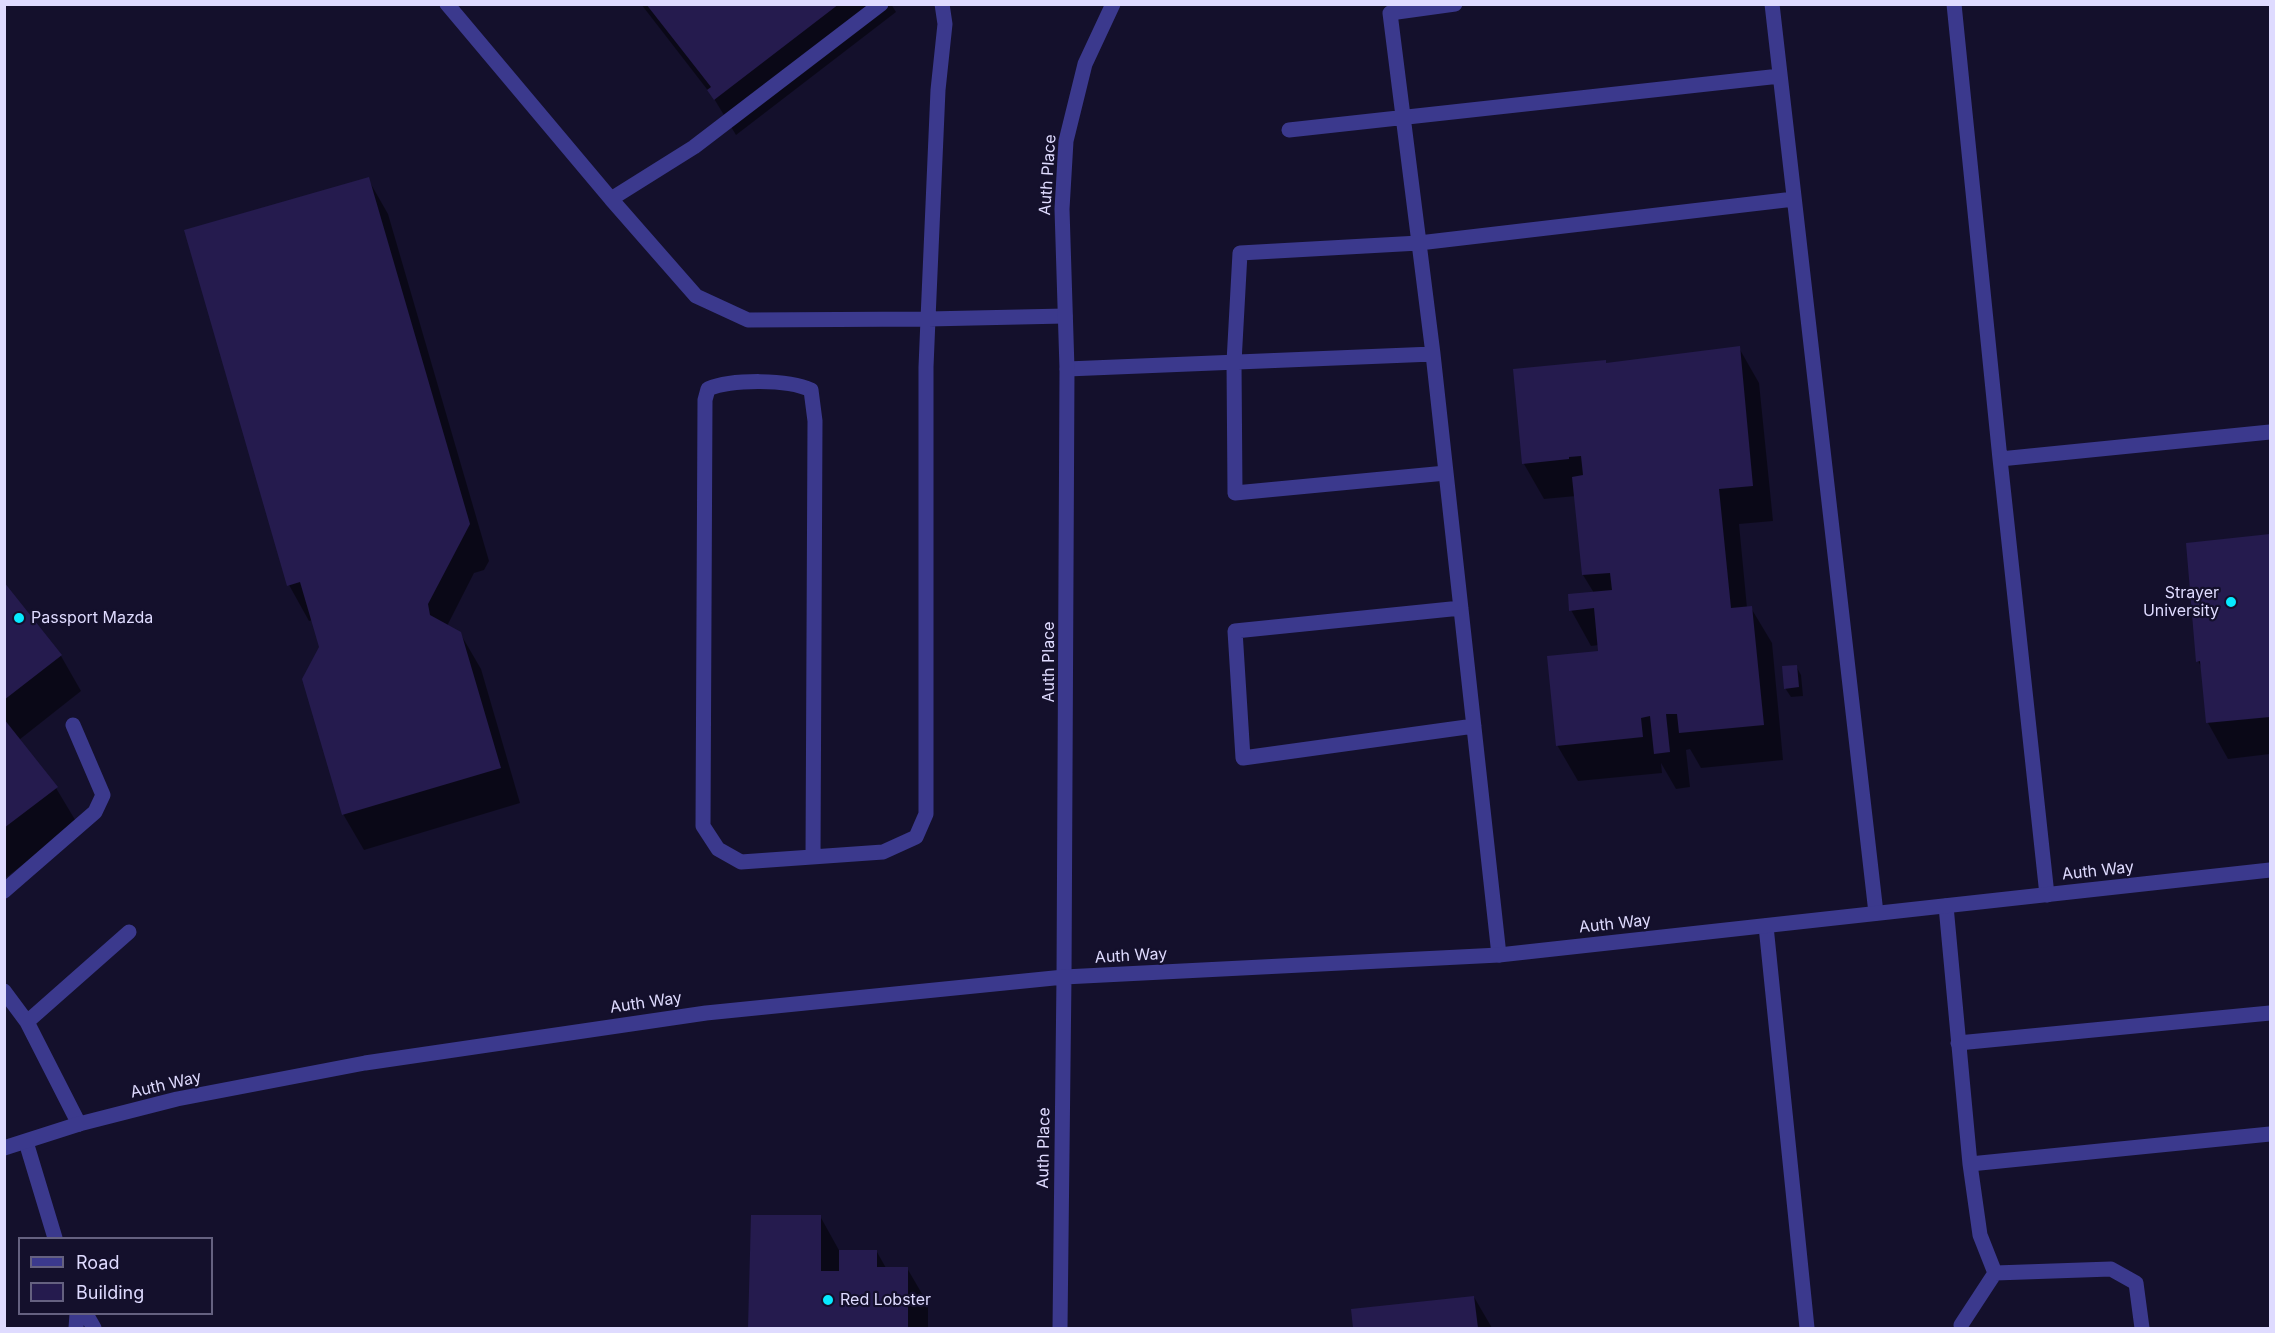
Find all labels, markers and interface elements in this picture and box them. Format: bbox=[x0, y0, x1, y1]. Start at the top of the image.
street label: Auth Place bbox=[1036, 134, 1060, 216]
place label: Strayer University bbox=[2143, 583, 2219, 621]
marker: Strayer University bbox=[2224, 595, 2238, 609]
place label: Passport Mazda bbox=[31, 608, 153, 628]
marker: Passport Mazda bbox=[12, 611, 26, 625]
street label: Auth Place bbox=[1039, 621, 1059, 703]
street label: Auth Way bbox=[2061, 858, 2135, 884]
street label: Auth Way bbox=[1578, 911, 1652, 937]
street label: Auth Way bbox=[1094, 945, 1168, 967]
street label: Auth Way bbox=[609, 988, 683, 1018]
street label: Auth Way bbox=[129, 1068, 203, 1102]
street label: Auth Place bbox=[1034, 1107, 1054, 1189]
legend bbox=[18, 1237, 213, 1315]
text: Road bbox=[76, 1252, 119, 1273]
text: Building bbox=[76, 1282, 144, 1303]
place label: Red Lobster bbox=[840, 1290, 931, 1310]
marker: Red Lobster bbox=[821, 1293, 835, 1307]

